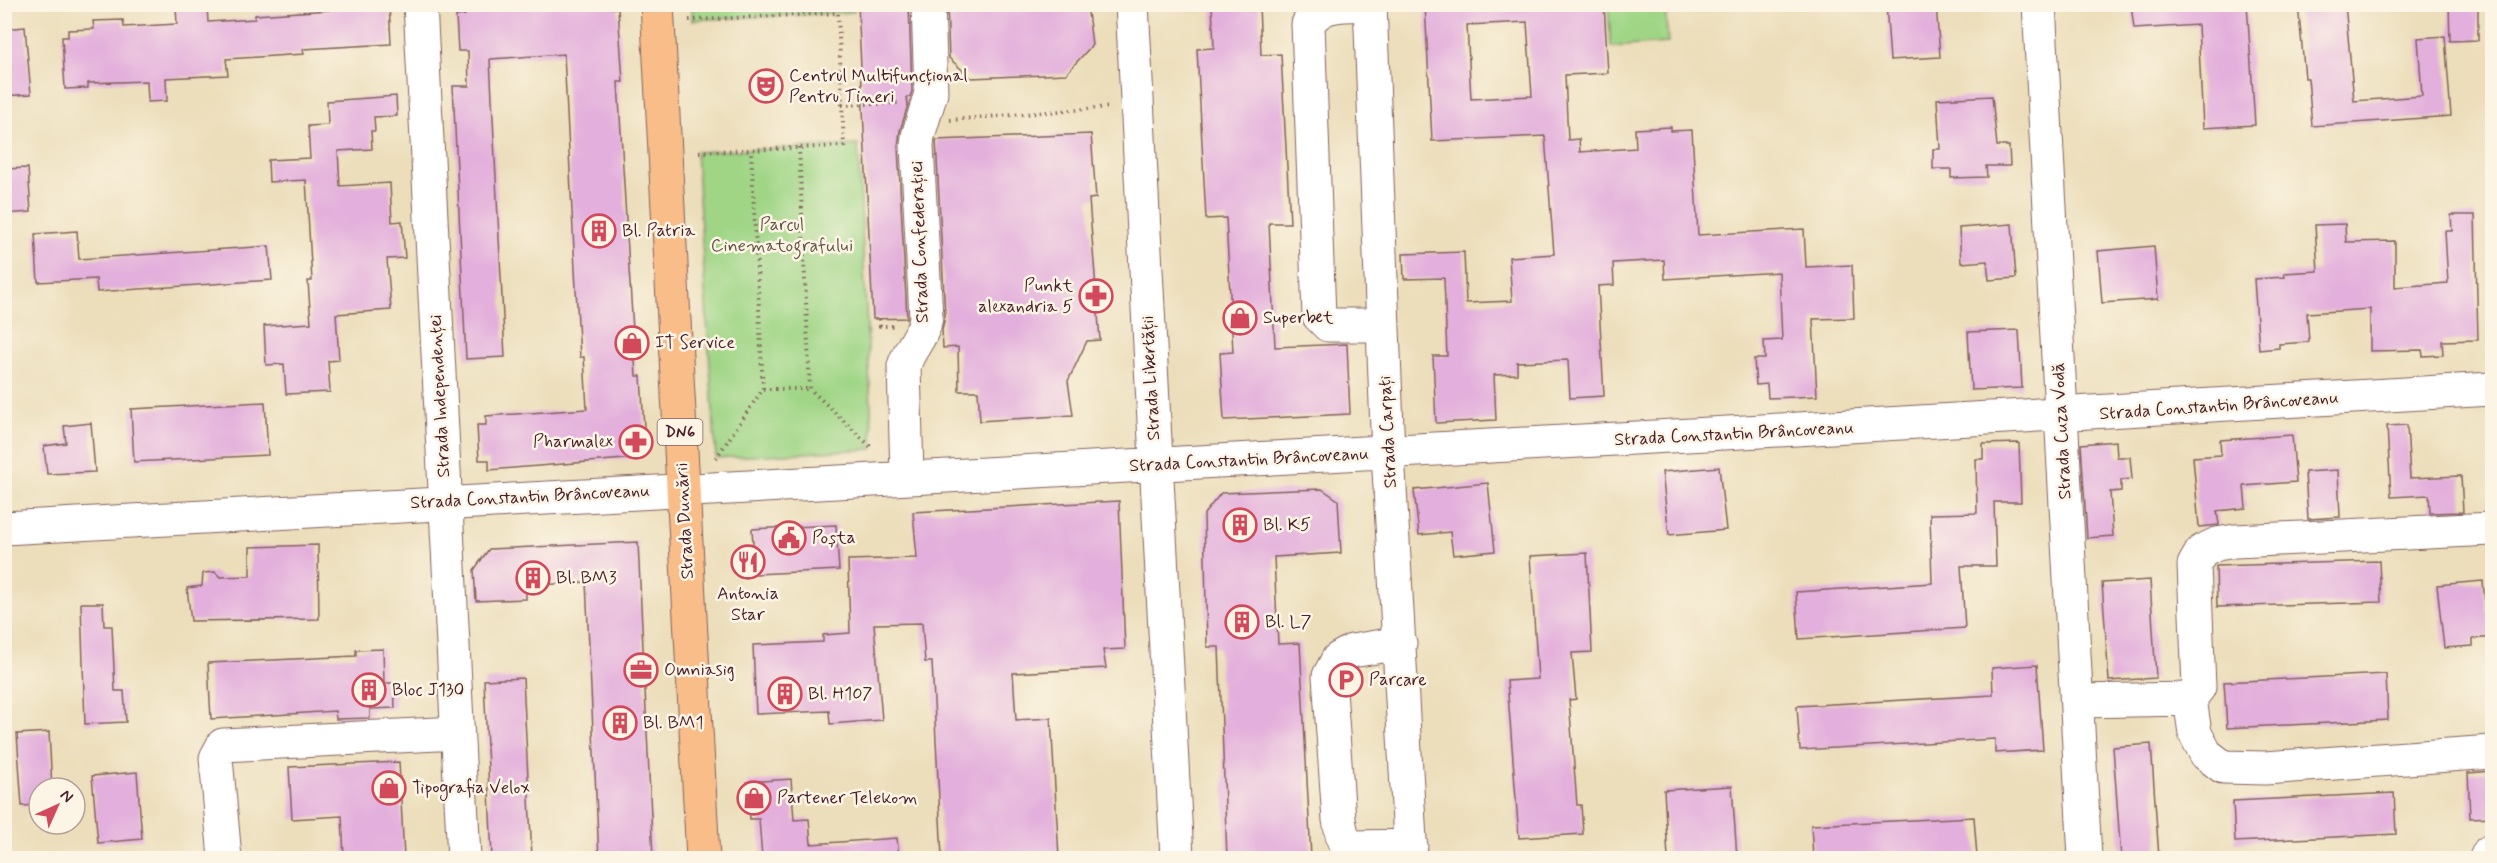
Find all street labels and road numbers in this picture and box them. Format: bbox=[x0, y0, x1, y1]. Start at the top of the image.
street label: Strada Confederației bbox=[905, 160, 935, 324]
street label: Strada Independenței bbox=[424, 314, 456, 478]
street label: Strada Libertății bbox=[1136, 315, 1166, 441]
street label: Strada Cuza Vodă bbox=[2046, 362, 2078, 500]
street label: Strada Carpați bbox=[1373, 375, 1403, 489]
street label: Strada Constantin Brâncoveanu bbox=[2098, 386, 2340, 426]
street label: Strada Constantin Brâncoveanu bbox=[1614, 416, 1855, 452]
road number: DN6 bbox=[658, 419, 702, 445]
street label: Strada Constantin Brâncoveanu bbox=[1129, 442, 1370, 478]
street label: Strada Dunării bbox=[670, 462, 700, 580]
street label: Strada Constantin Brâncoveanu bbox=[410, 479, 651, 515]

